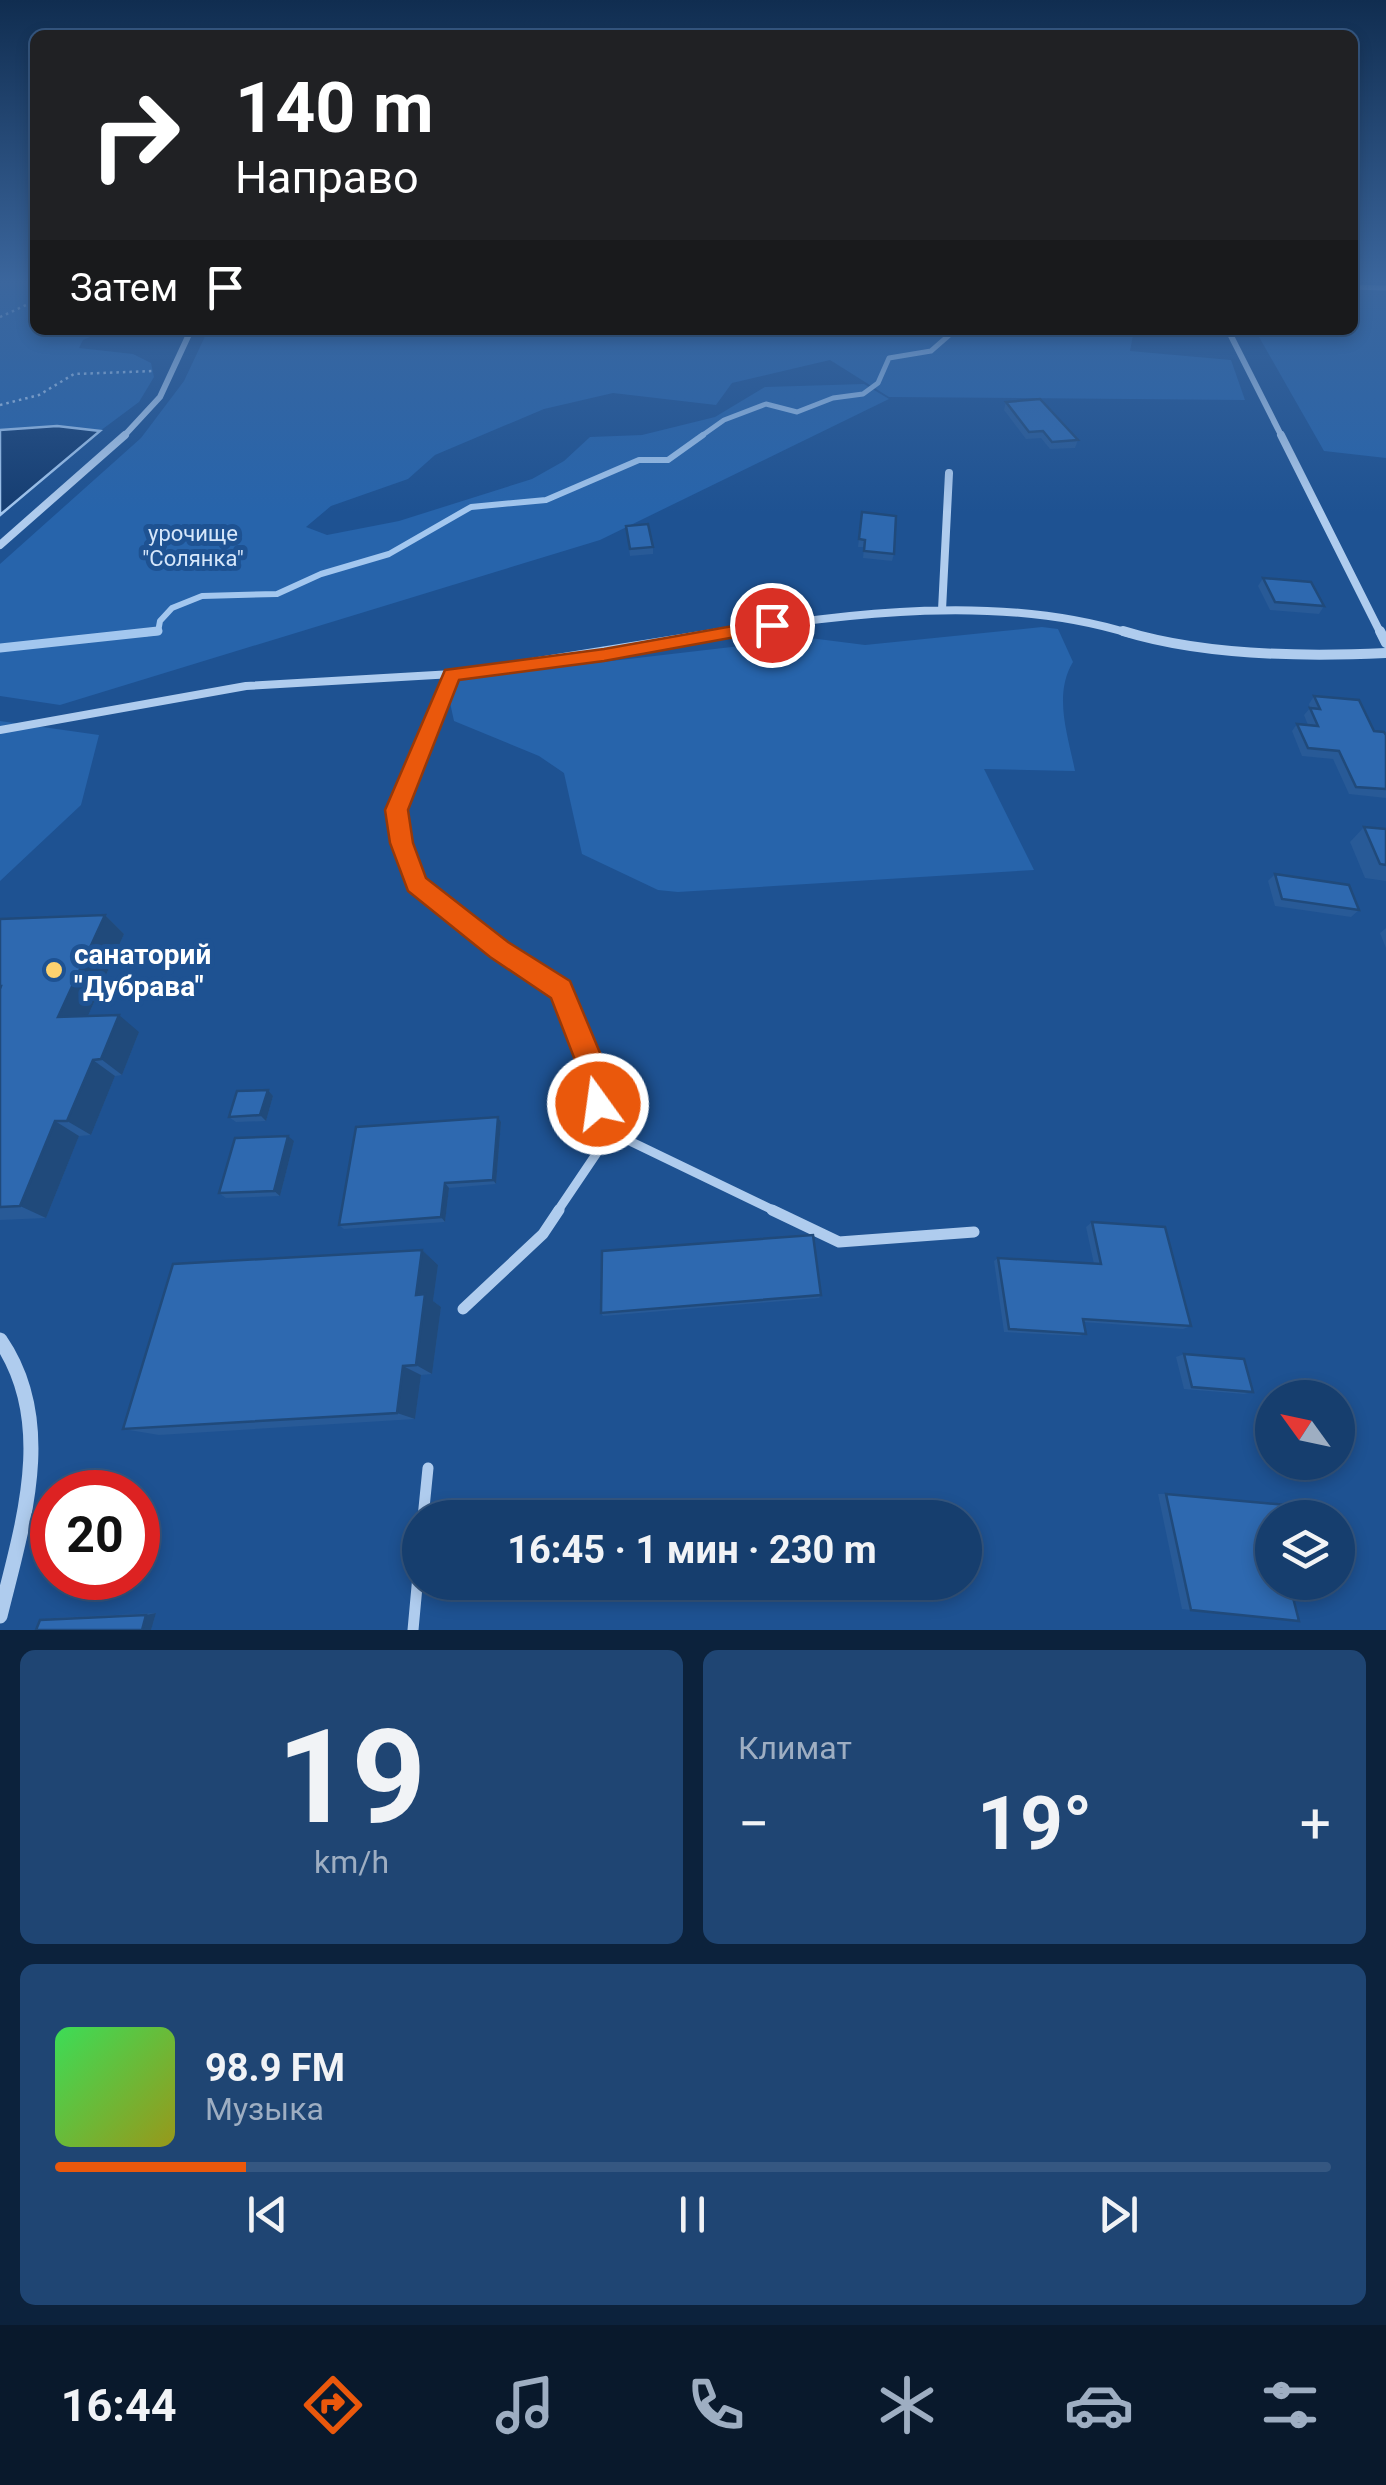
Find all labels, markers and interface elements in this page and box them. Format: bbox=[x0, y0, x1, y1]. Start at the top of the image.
text: 140 m bbox=[235, 67, 434, 149]
icon: right bbox=[70, 70, 200, 200]
text: Направо bbox=[235, 151, 419, 204]
icon: arrive bbox=[198, 260, 253, 315]
text: Затем bbox=[70, 266, 178, 310]
park label: урочище "Солянка" bbox=[142, 521, 244, 571]
pin bbox=[730, 583, 815, 668]
icon: arrive bbox=[745, 598, 800, 653]
place label: санаторий "Дубрава" bbox=[74, 938, 211, 1003]
marker: санаторий "Дубрава" bbox=[43, 959, 65, 981]
position arrow bbox=[546, 1052, 650, 1156]
north arrow bbox=[1255, 1380, 1355, 1480]
map controls bbox=[1255, 1380, 1355, 1600]
speed limit sign: 20 bbox=[30, 1470, 160, 1600]
button: layers bbox=[1255, 1500, 1355, 1600]
text: 16:45 · 1 мин · 230 m bbox=[507, 1528, 877, 1572]
text: 19 bbox=[277, 1701, 426, 1854]
text: Климат bbox=[738, 1729, 852, 1767]
text: 19° bbox=[977, 1779, 1092, 1867]
text: − bbox=[738, 1792, 769, 1856]
text: + bbox=[1300, 1792, 1331, 1856]
text: km/h bbox=[314, 1843, 389, 1881]
text: 98.9 FM bbox=[205, 2046, 345, 2090]
text: Музыка bbox=[205, 2090, 324, 2128]
icon: previous bbox=[240, 2187, 295, 2242]
icon: pause bbox=[665, 2187, 720, 2242]
icon: next bbox=[1091, 2187, 1146, 2242]
icon: directions bbox=[298, 2370, 368, 2440]
icon: music bbox=[490, 2370, 560, 2440]
icon: phone bbox=[681, 2370, 751, 2440]
icon: climate bbox=[872, 2370, 942, 2440]
icon: car bbox=[1064, 2370, 1134, 2440]
icon: filters bbox=[1255, 2370, 1325, 2440]
text: 16:44 bbox=[61, 2379, 177, 2432]

